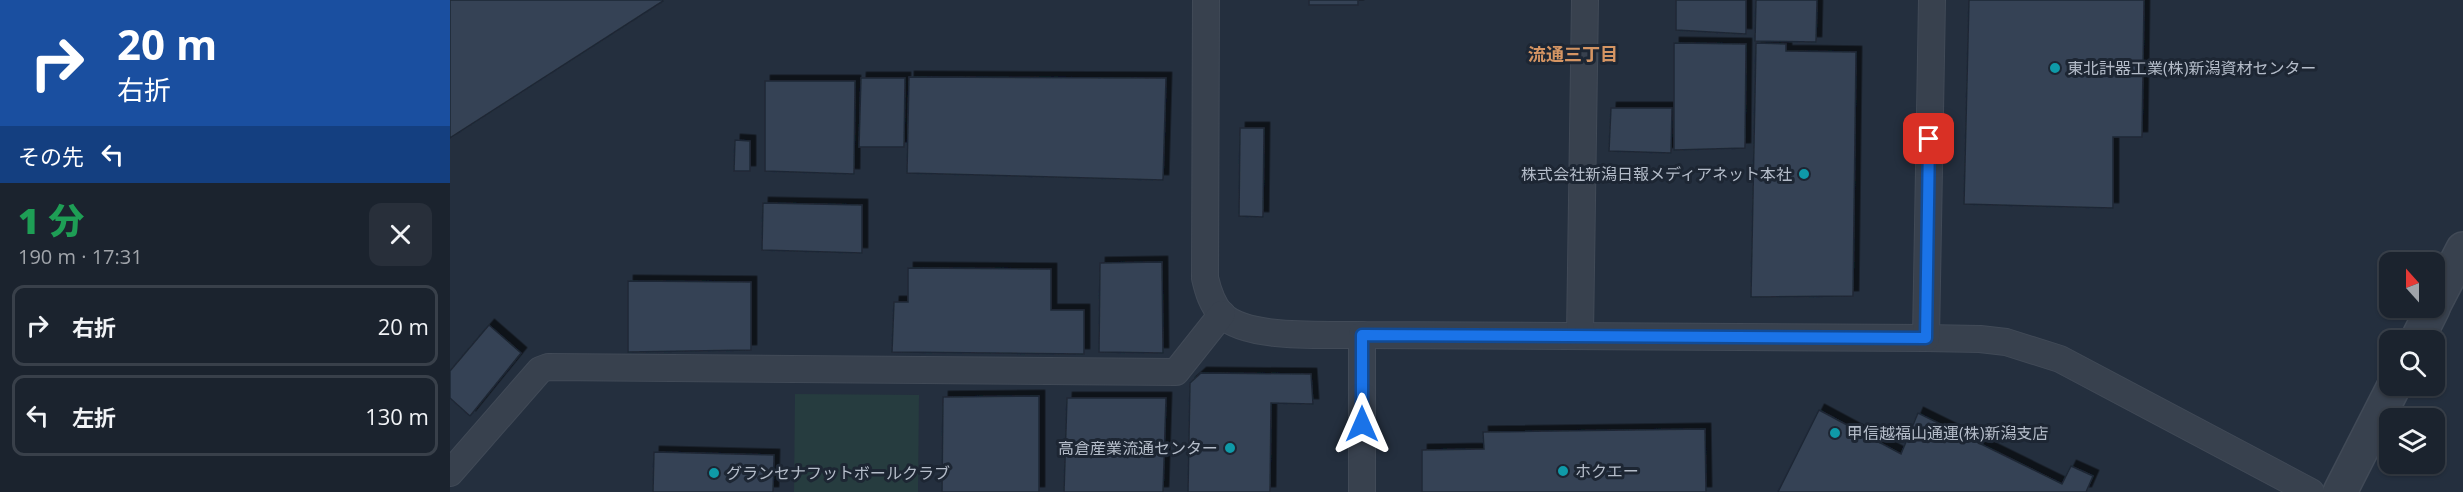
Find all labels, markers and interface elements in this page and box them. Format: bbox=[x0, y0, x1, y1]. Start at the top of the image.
text: 20 m bbox=[117, 15, 217, 72]
icon: right bbox=[18, 24, 96, 102]
district label: 流通三丁目 bbox=[1528, 42, 1618, 66]
place label: 東北計器工業(株)新潟資材センター bbox=[2067, 57, 2316, 79]
marker: 東北計器工業(株)新潟資材センター bbox=[2048, 61, 2062, 75]
text: 右折 bbox=[117, 71, 171, 108]
pin bbox=[1903, 113, 1954, 164]
icon: arrive bbox=[1912, 122, 1945, 155]
icon: left bbox=[96, 138, 129, 171]
text: その先 bbox=[18, 141, 84, 171]
place label: 株式会社新潟日報メディアネット本社 bbox=[1521, 163, 1792, 185]
marker: 株式会社新潟日報メディアネット本社 bbox=[1797, 167, 1811, 181]
text: 1 分 bbox=[18, 196, 84, 245]
button: close bbox=[369, 203, 432, 266]
text: 190 m · 17:31 bbox=[18, 243, 143, 270]
north arrow bbox=[2379, 252, 2445, 318]
map controls bbox=[2379, 252, 2445, 474]
icon: right bbox=[21, 309, 54, 342]
text: 20 m bbox=[378, 311, 429, 341]
text: 右折 bbox=[72, 312, 116, 342]
button: search bbox=[2379, 330, 2445, 396]
position arrow bbox=[1330, 392, 1394, 456]
icon: left bbox=[21, 399, 54, 432]
text: 130 m bbox=[365, 401, 429, 431]
text: 左折 bbox=[72, 402, 116, 432]
button: layers bbox=[2379, 408, 2445, 474]
place label: 甲信越福山通運(株)新潟支店 bbox=[1847, 422, 2048, 444]
marker: 甲信越福山通運(株)新潟支店 bbox=[1828, 426, 1842, 440]
place label: 高倉産業流通センター bbox=[1058, 437, 1218, 459]
marker: 高倉産業流通センター bbox=[1223, 441, 1237, 455]
place label: ホクエー bbox=[1575, 460, 1639, 482]
place label: グランセナフットボールクラブ bbox=[726, 462, 950, 484]
marker: ホクエー bbox=[1556, 464, 1570, 478]
marker: グランセナフットボールクラブ bbox=[707, 466, 721, 480]

